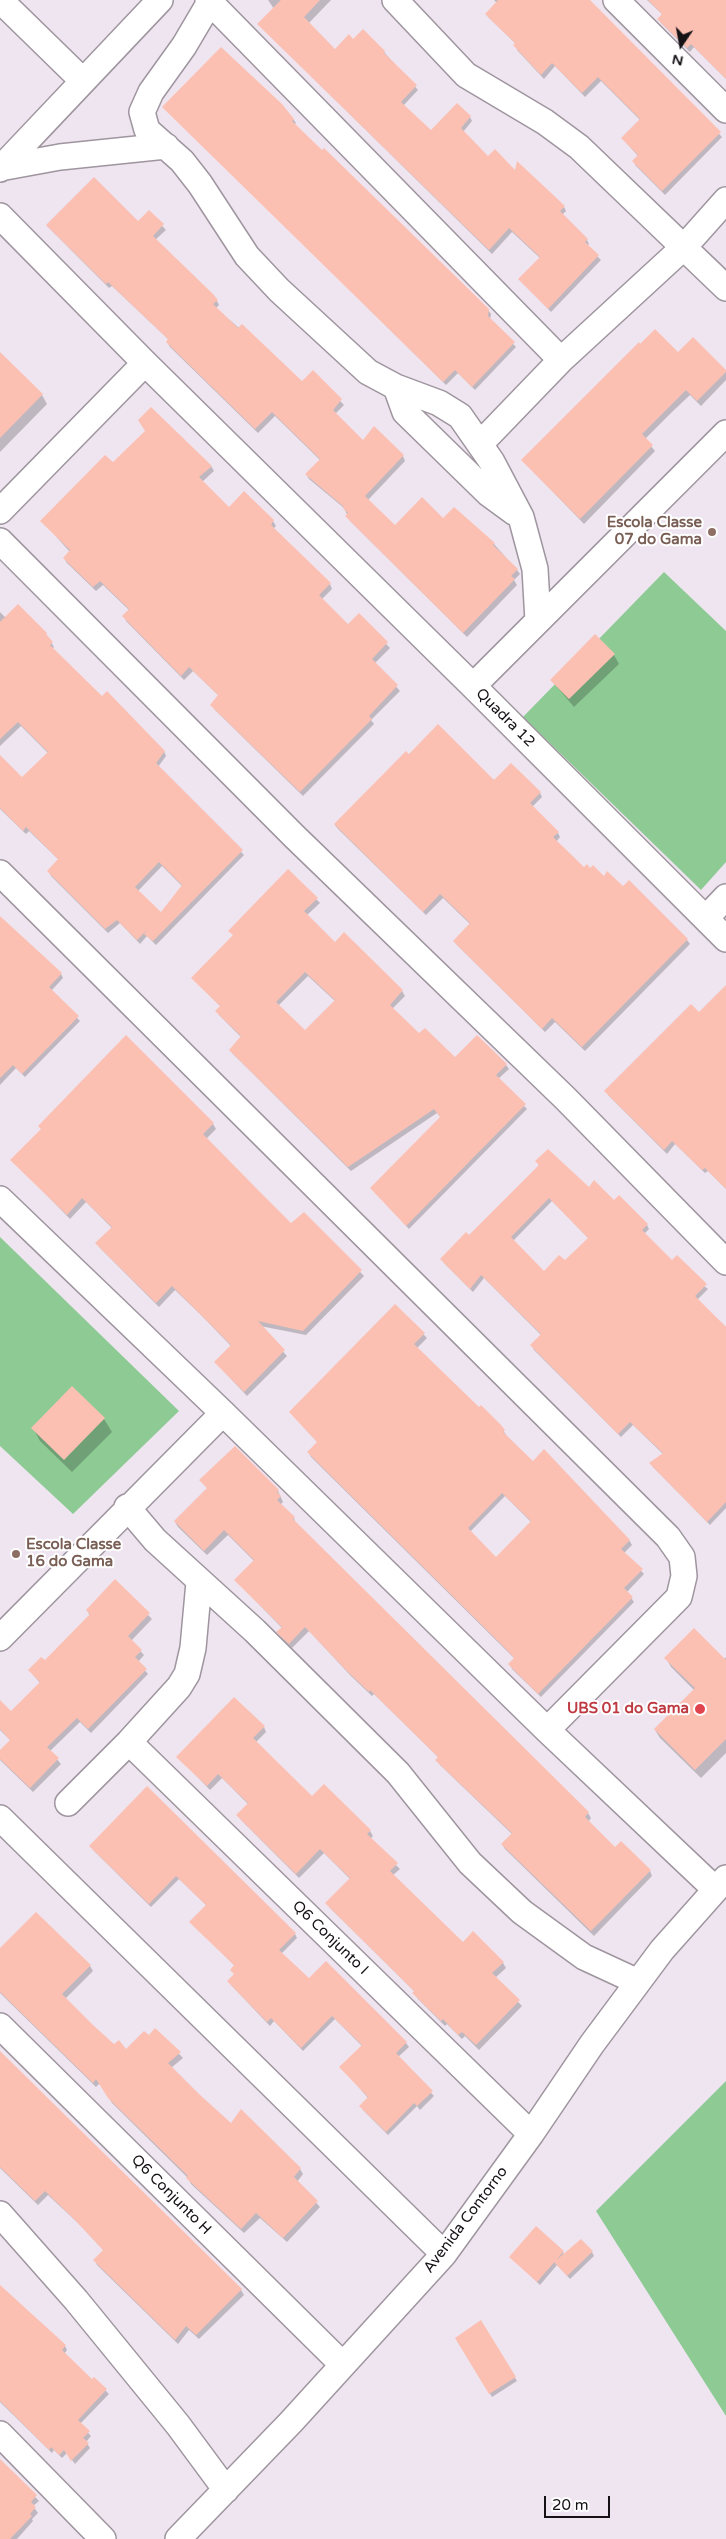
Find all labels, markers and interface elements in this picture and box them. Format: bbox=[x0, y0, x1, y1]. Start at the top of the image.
north arrow bbox=[656, 20, 706, 70]
text: N bbox=[671, 51, 685, 70]
place label: Escola Classe 07 do Gama bbox=[607, 514, 702, 549]
marker: Escola Classe 07 do Gama bbox=[706, 526, 718, 538]
street label: Quadra 12 bbox=[472, 685, 538, 751]
place label: Escola Classe 16 do Gama bbox=[26, 1536, 121, 1571]
marker: Escola Classe 16 do Gama bbox=[10, 1548, 22, 1560]
place label: UBS 01 do Gama bbox=[567, 1700, 689, 1718]
marker: UBS 01 do Gama bbox=[693, 1702, 707, 1716]
street label: Q6 Conjunto I bbox=[288, 1897, 372, 1979]
street label: Q6 Conjunto H bbox=[127, 2151, 215, 2239]
street label: Avenida Contorno bbox=[420, 2163, 512, 2277]
scale bar bbox=[546, 2486, 612, 2518]
text: 20 m bbox=[552, 2496, 589, 2514]

